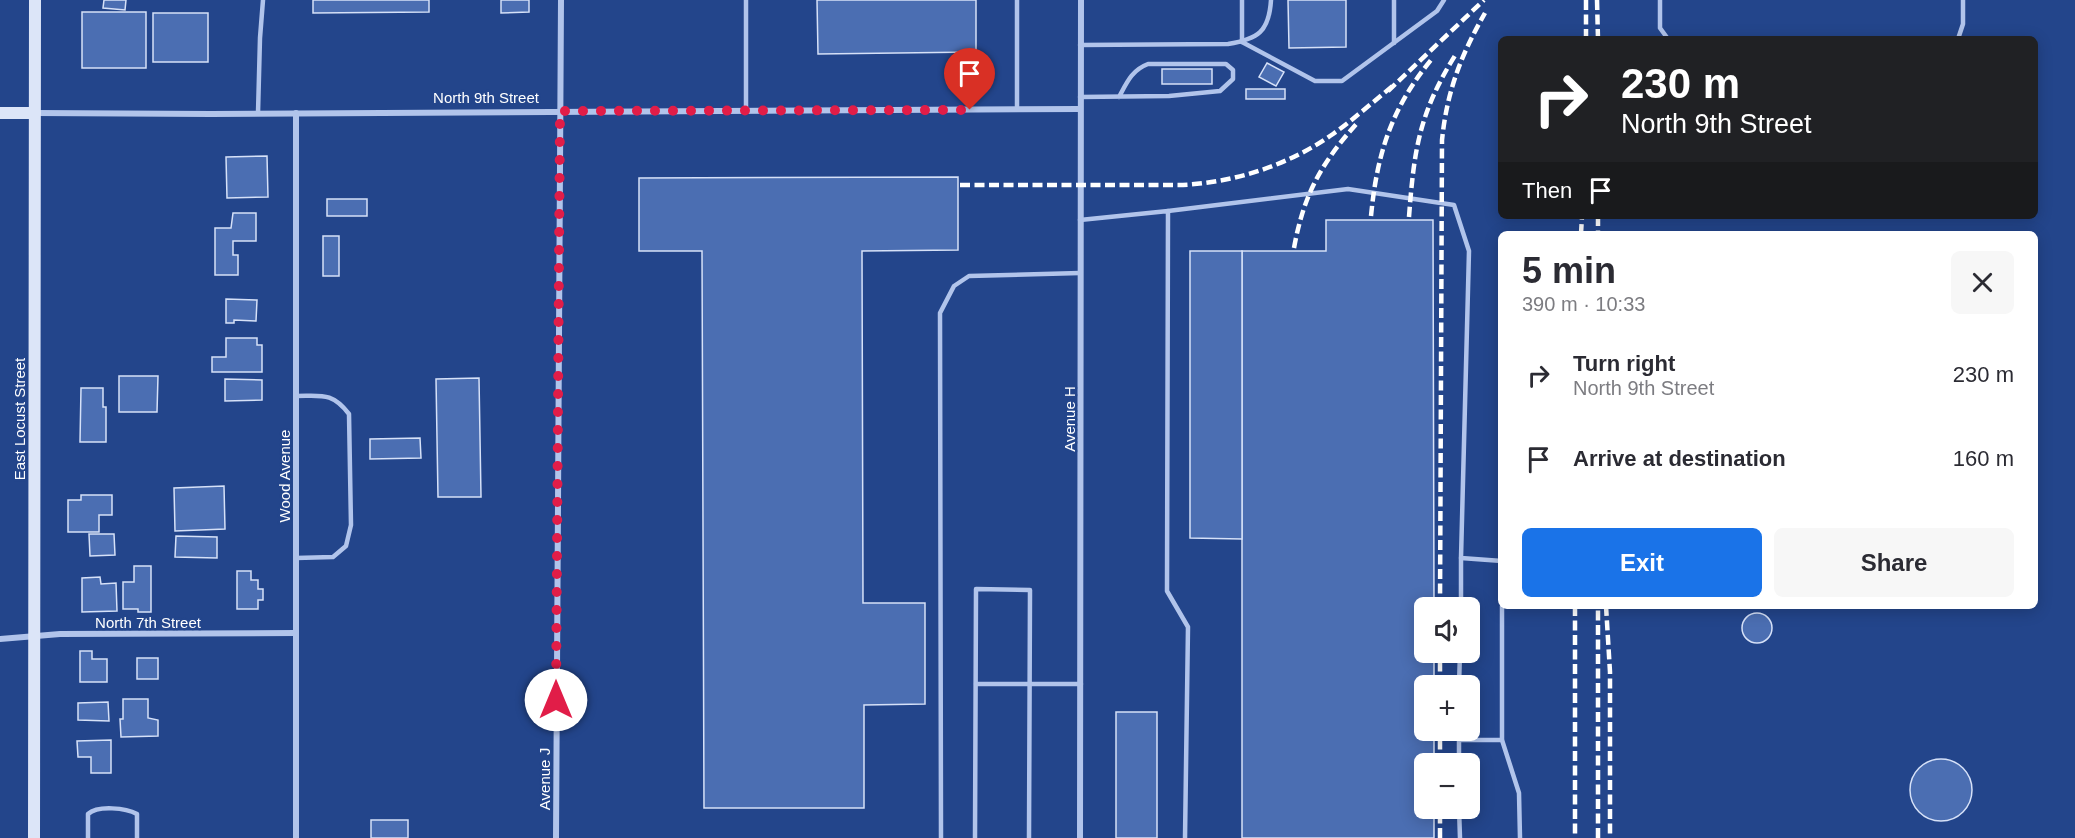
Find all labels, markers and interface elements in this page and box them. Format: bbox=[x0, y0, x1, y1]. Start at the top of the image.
pin bbox=[944, 48, 995, 110]
icon: arrive bbox=[953, 57, 986, 90]
icon: right bbox=[1522, 60, 1600, 138]
text: 230 m bbox=[1621, 60, 1740, 107]
street label: North 9th Street bbox=[433, 89, 540, 106]
text: North 9th Street bbox=[1621, 109, 1812, 139]
icon: arrive bbox=[1584, 174, 1617, 207]
text: Then bbox=[1522, 178, 1572, 203]
text: 5 min bbox=[1522, 250, 1616, 291]
button: close bbox=[1951, 251, 2014, 314]
text: 390 m · 10:33 bbox=[1522, 293, 1645, 315]
text: Turn right bbox=[1573, 351, 1675, 376]
street label: East Locust Street bbox=[11, 357, 28, 480]
icon: right bbox=[1522, 359, 1555, 392]
text: 230 m bbox=[1953, 362, 2014, 387]
text: North 9th Street bbox=[1573, 377, 1714, 399]
street label: Avenue H bbox=[1061, 386, 1078, 452]
street label: Wood Avenue bbox=[276, 430, 293, 522]
icon: arrive bbox=[1522, 443, 1555, 476]
text: Arrive at destination bbox=[1573, 446, 1786, 471]
text: 160 m bbox=[1953, 446, 2014, 471]
button: Exit bbox=[1522, 528, 1762, 597]
button: Share bbox=[1774, 528, 2014, 597]
map controls bbox=[1414, 597, 1480, 819]
button: sound bbox=[1414, 597, 1480, 663]
street label: North 7th Street bbox=[95, 614, 202, 631]
position arrow bbox=[524, 668, 588, 732]
button: + bbox=[1414, 675, 1480, 741]
street label: Avenue J bbox=[536, 748, 553, 810]
button: − bbox=[1414, 753, 1480, 819]

